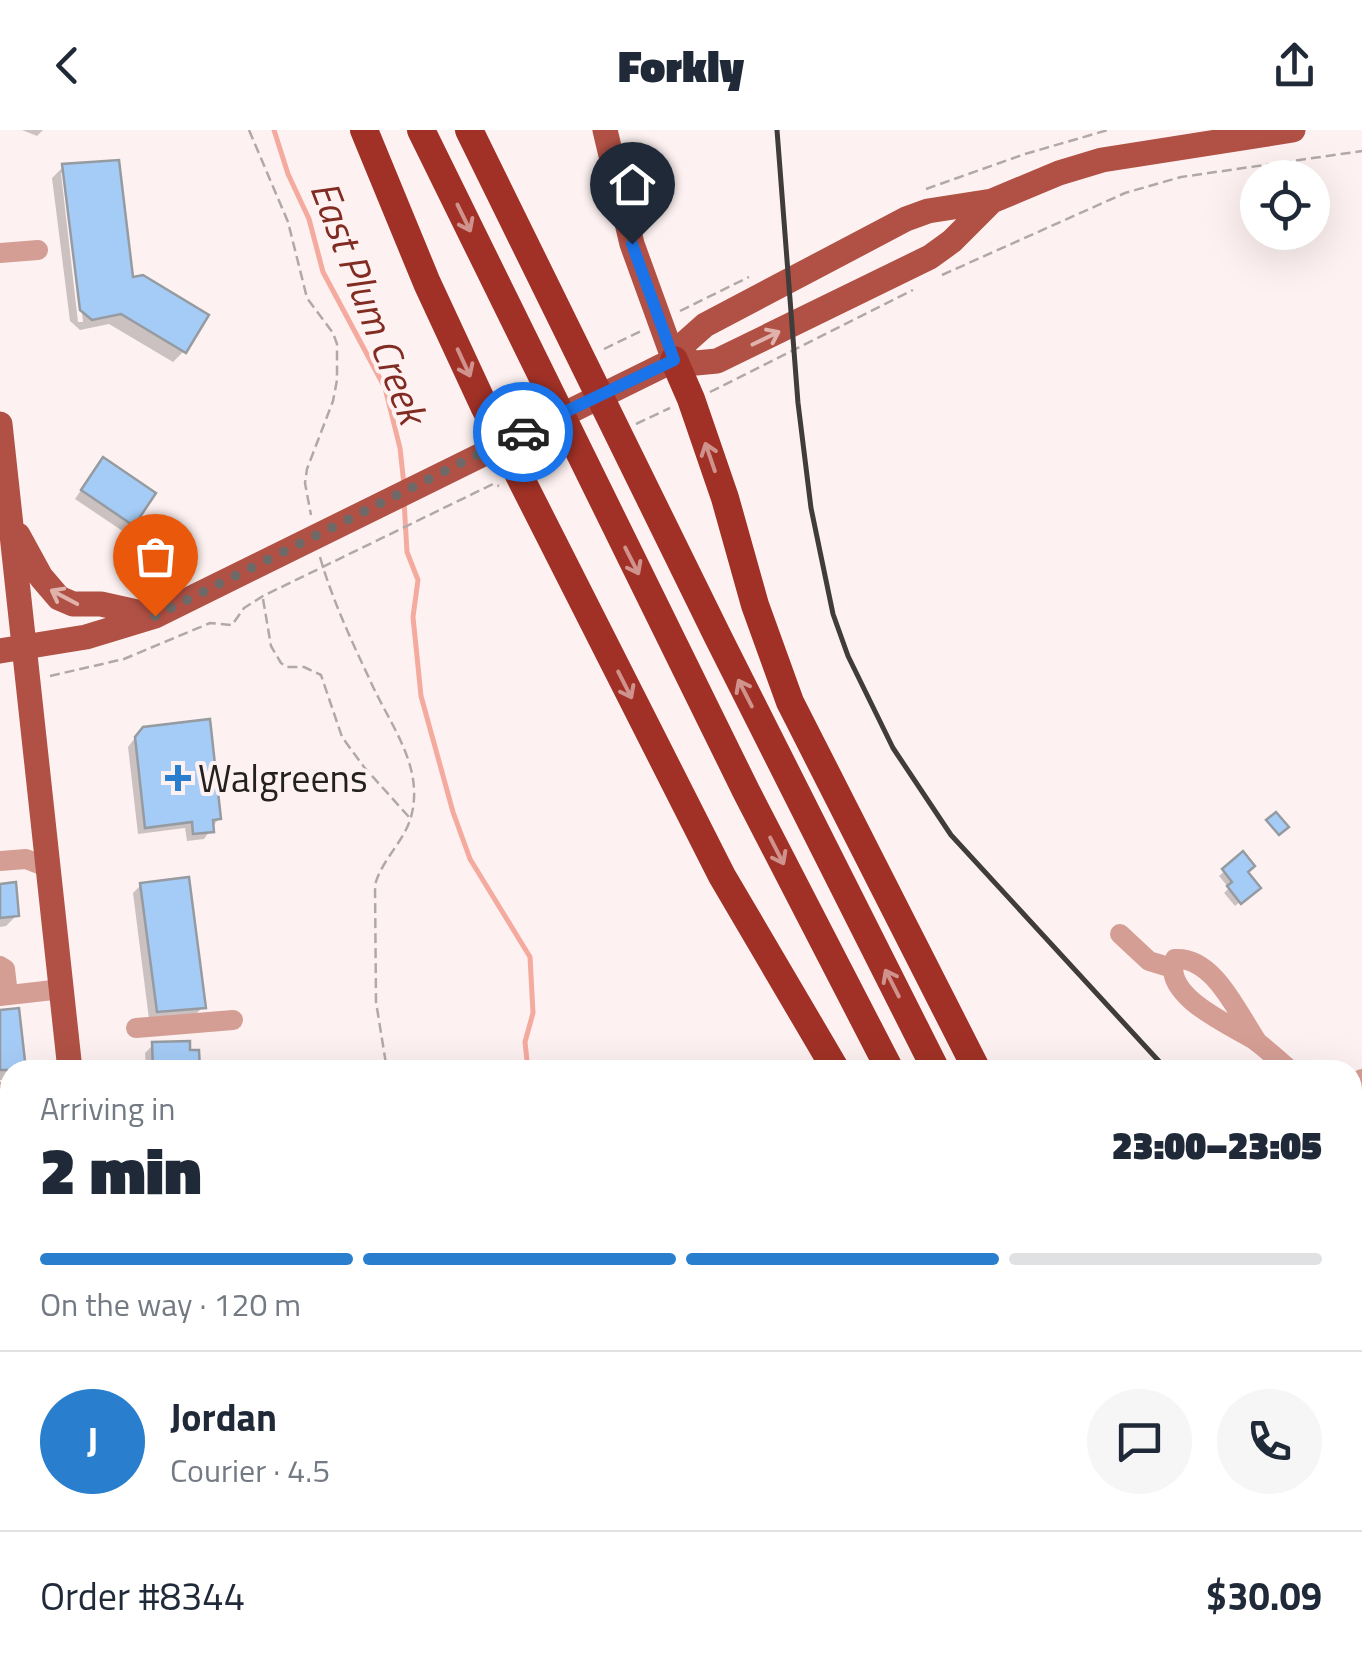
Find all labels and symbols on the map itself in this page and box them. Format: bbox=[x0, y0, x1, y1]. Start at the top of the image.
pin bbox=[590, 142, 675, 245]
water label: East Plum Creek bbox=[295, 172, 445, 436]
one-way arrow bbox=[455, 202, 474, 232]
one-way arrow bbox=[750, 328, 780, 347]
one-way arrow bbox=[456, 347, 474, 378]
courier bbox=[473, 382, 573, 482]
one-way arrow bbox=[700, 441, 718, 473]
pin bbox=[113, 514, 198, 617]
one-way arrow bbox=[623, 545, 642, 575]
one-way arrow bbox=[50, 587, 79, 606]
one-way arrow bbox=[616, 670, 635, 700]
one-way arrow bbox=[735, 679, 754, 708]
place label: Walgreens bbox=[198, 749, 368, 807]
marker: Walgreens bbox=[167, 767, 189, 789]
one-way arrow bbox=[768, 836, 787, 866]
one-way arrow bbox=[882, 968, 901, 998]

